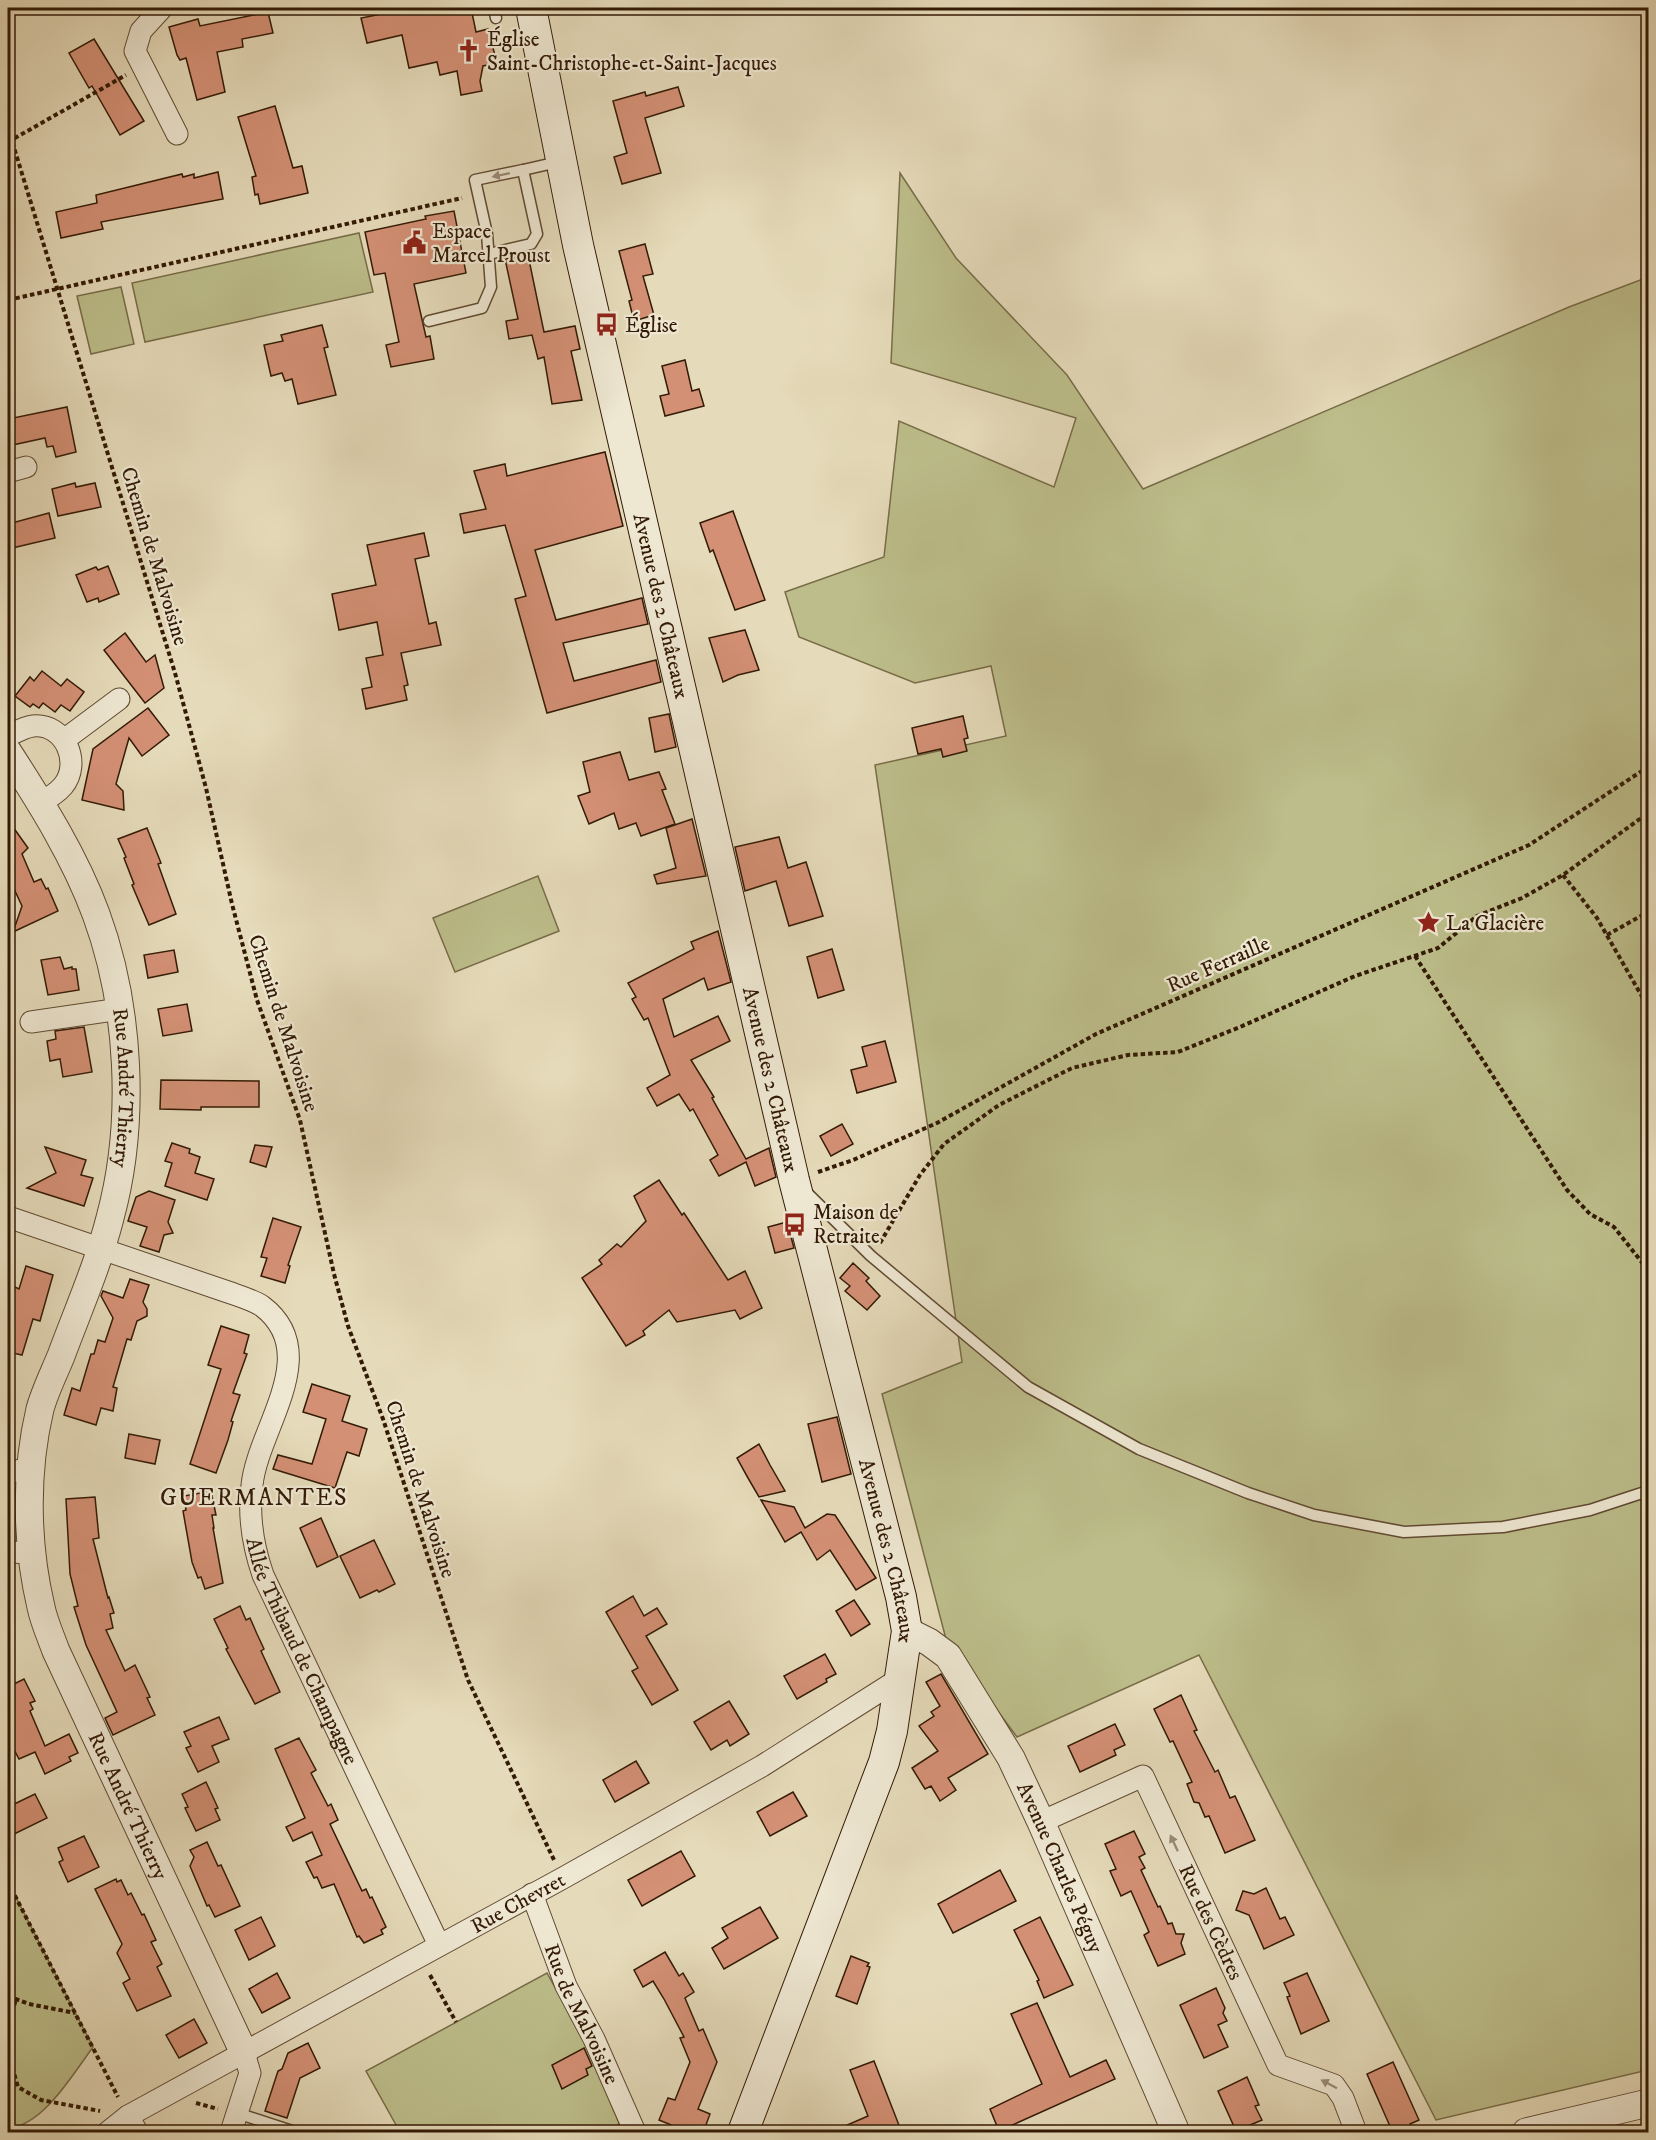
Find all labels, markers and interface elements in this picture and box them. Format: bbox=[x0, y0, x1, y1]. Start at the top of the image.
place label: Église Saint-Christophe-et-Saint-Jacques bbox=[487, 26, 777, 77]
church icon: Église Saint-Christophe-et-Saint-Jacques bbox=[456, 38, 482, 64]
one-way arrow bbox=[491, 171, 510, 180]
place label: Espace Marcel Proust bbox=[432, 219, 551, 269]
public building icon: Espace Marcel Proust bbox=[401, 230, 427, 256]
bus stop icon: Église bbox=[594, 312, 620, 338]
place label: Église bbox=[625, 312, 678, 339]
street label: Chemin de Malvoisine bbox=[115, 464, 194, 649]
street label: Avenue des 2 Châteaux bbox=[626, 511, 694, 701]
place icon: La Glacière bbox=[1415, 910, 1441, 936]
place label: La Glacière bbox=[1446, 911, 1544, 937]
street label: Chemin de Malvoisine bbox=[242, 931, 324, 1116]
street label: Rue Ferraille bbox=[1163, 931, 1274, 999]
street label: Avenue des 2 Châteaux bbox=[736, 984, 804, 1175]
street label: Rue André Thierry bbox=[106, 1007, 138, 1170]
place label: Maison de Retraite bbox=[813, 1200, 899, 1250]
bus stop icon: Maison de Retraite bbox=[782, 1211, 808, 1237]
street label: Chemin de Malvoisine bbox=[379, 1397, 461, 1582]
street label: Avenue des 2 Châteaux bbox=[852, 1456, 919, 1645]
district label: GUERMANTES bbox=[160, 1483, 348, 1513]
street label: Allée Thibaud de Champagne bbox=[239, 1535, 363, 1769]
street label: Rue André Thierry bbox=[82, 1728, 173, 1885]
street label: Avenue Charles Péguy bbox=[1010, 1778, 1109, 1958]
one-way arrow bbox=[1170, 1834, 1179, 1851]
street label: Rue des Cèdres bbox=[1172, 1860, 1248, 1984]
street label: Rue Chevret bbox=[467, 1867, 570, 1940]
street label: Rue de Malvoisine bbox=[538, 1940, 624, 2089]
one-way arrow bbox=[1320, 2079, 1338, 2089]

